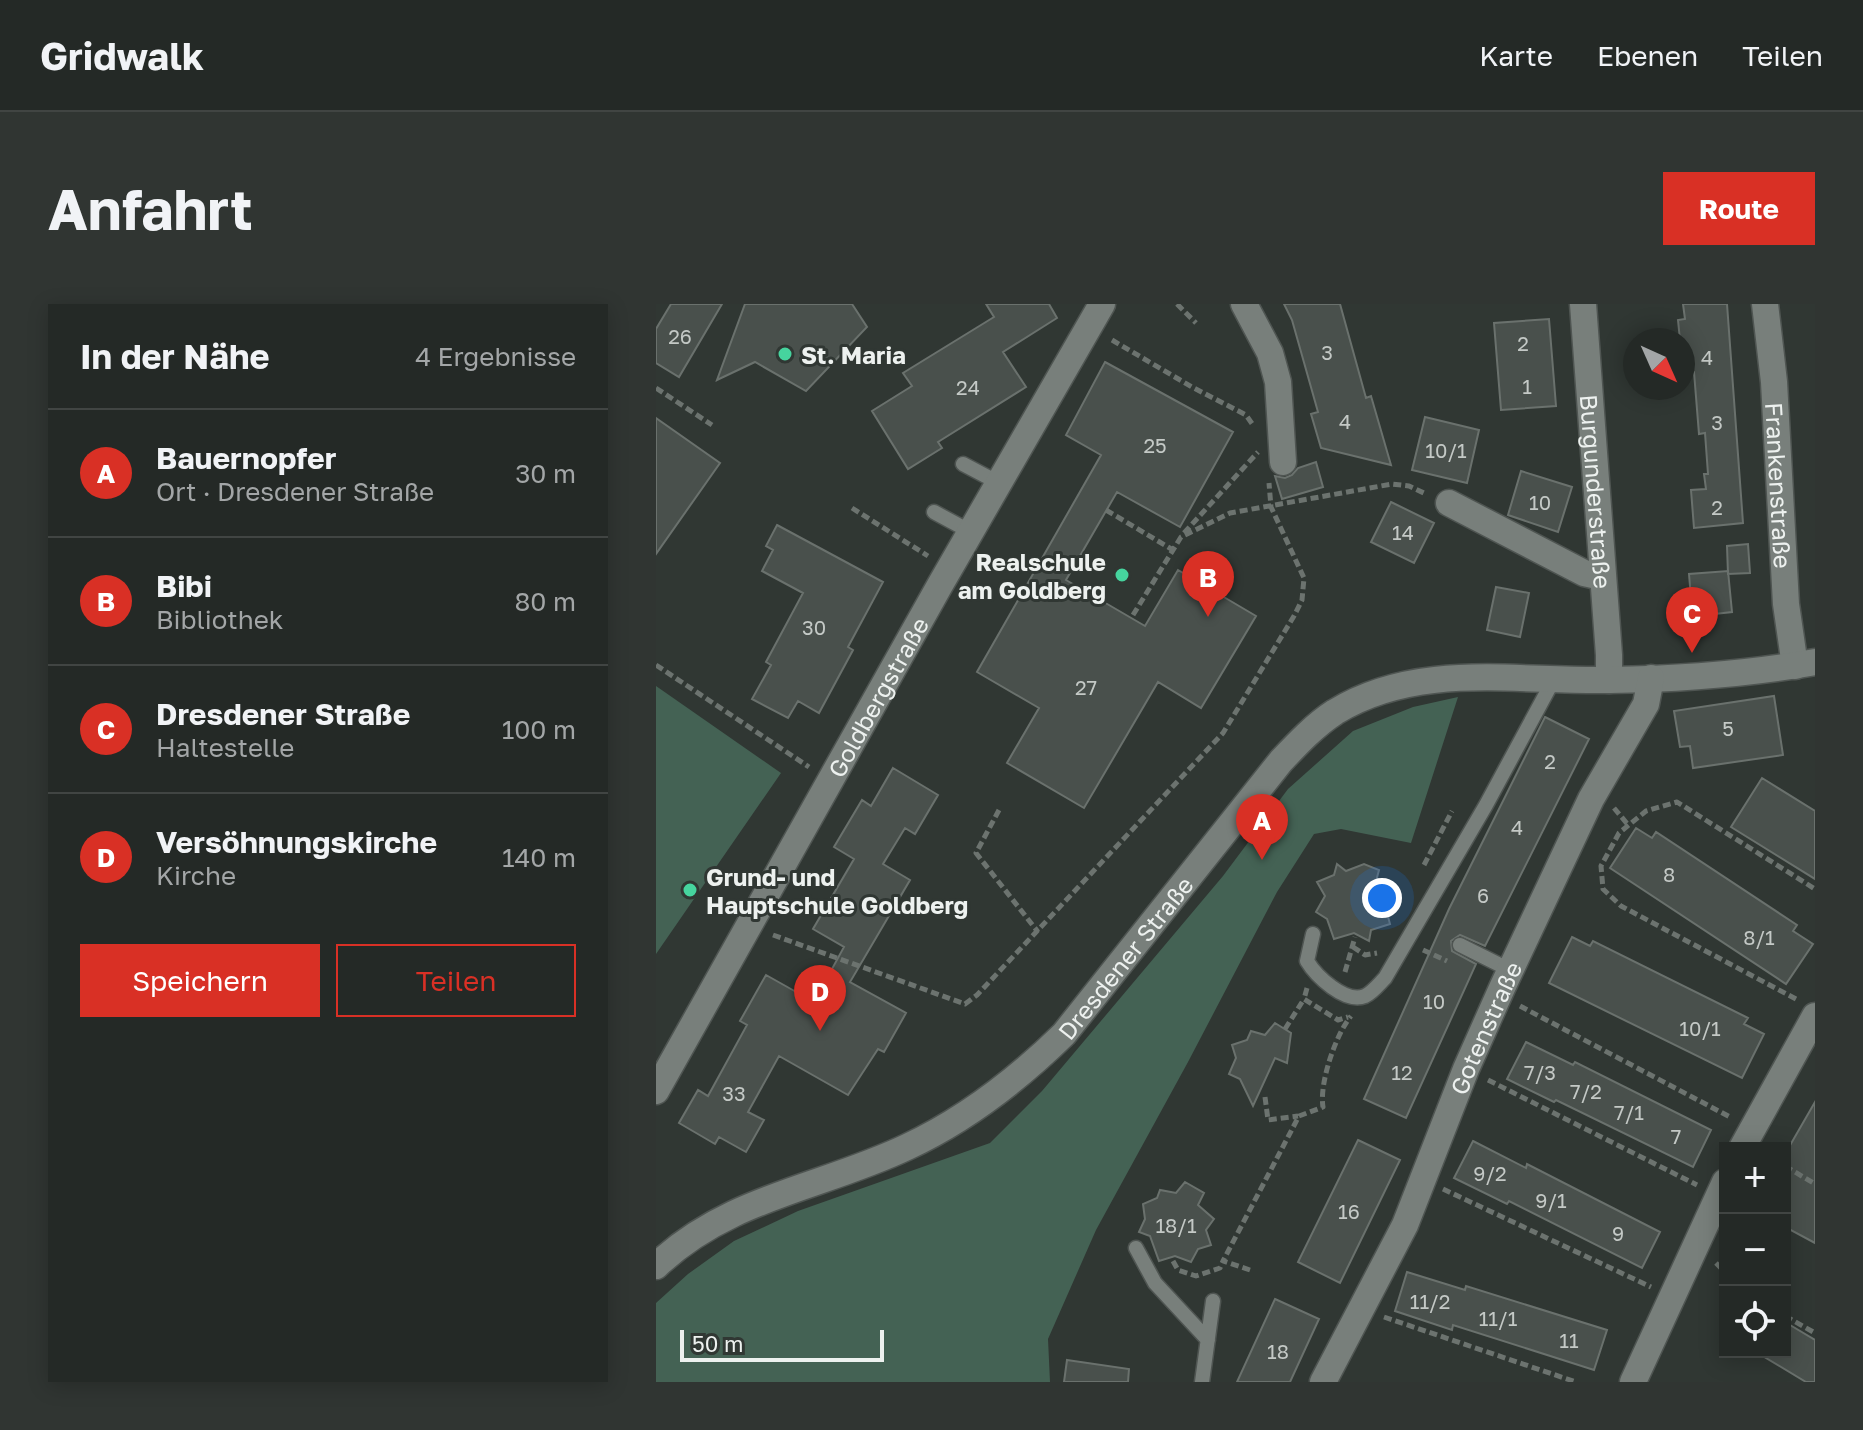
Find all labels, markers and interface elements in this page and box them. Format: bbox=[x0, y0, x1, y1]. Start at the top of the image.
text: Gridwalk bbox=[40, 33, 204, 78]
text: Karte bbox=[1479, 39, 1553, 72]
text: Ebenen bbox=[1597, 39, 1698, 72]
text: Teilen bbox=[1742, 39, 1823, 72]
button: Route bbox=[1663, 172, 1815, 245]
text: Anfahrt bbox=[48, 175, 253, 242]
house number: 26 bbox=[668, 324, 692, 348]
north arrow bbox=[1623, 328, 1695, 400]
house number: 2 bbox=[1517, 331, 1529, 355]
text: In der Nähe bbox=[80, 336, 270, 376]
place label: St. Maria bbox=[801, 340, 906, 369]
house number: 3 bbox=[1321, 340, 1333, 364]
text: 4 Ergebnisse bbox=[415, 341, 576, 372]
marker: St. Maria bbox=[776, 345, 794, 363]
house number: 4 bbox=[1701, 345, 1713, 369]
house number: 1 bbox=[1522, 374, 1532, 398]
house number: 24 bbox=[956, 375, 980, 399]
street label: Burgunderstraße bbox=[1575, 393, 1619, 590]
street label: Frankenstraße bbox=[1761, 401, 1799, 569]
house number: 4 bbox=[1339, 409, 1351, 433]
house number: 3 bbox=[1711, 410, 1723, 434]
house number: 25 bbox=[1143, 433, 1167, 457]
house number: 10/1 bbox=[1425, 438, 1467, 462]
text: Bauernopfer bbox=[156, 440, 336, 476]
text: A bbox=[97, 458, 115, 489]
text: 30 m bbox=[515, 458, 576, 489]
text: Ort · Dresdener Straße bbox=[156, 476, 434, 507]
house number: 10 bbox=[1529, 490, 1551, 514]
house number: 2 bbox=[1711, 495, 1723, 519]
house number: 14 bbox=[1392, 520, 1414, 544]
place label: Realschule am Goldberg bbox=[958, 547, 1106, 604]
pin: B bbox=[1182, 551, 1234, 617]
marker: Realschule am Goldberg bbox=[1113, 566, 1131, 584]
text: Bibi bbox=[156, 568, 212, 604]
text: B bbox=[97, 586, 115, 617]
text: 80 m bbox=[515, 586, 576, 617]
pin: C bbox=[1666, 587, 1718, 653]
text: Bibliothek bbox=[156, 604, 283, 635]
street label: Goldbergstraße bbox=[821, 612, 934, 782]
house number: 30 bbox=[802, 615, 826, 639]
house number: 27 bbox=[1075, 675, 1097, 699]
text: Dresdener Straße bbox=[156, 696, 410, 732]
text: C bbox=[97, 714, 115, 745]
text: 100 m bbox=[502, 714, 576, 745]
house number: 5 bbox=[1722, 716, 1734, 740]
text: Haltestelle bbox=[156, 732, 294, 763]
house number: 2 bbox=[1544, 749, 1556, 773]
pin: A bbox=[1236, 794, 1288, 860]
house number: 4 bbox=[1511, 815, 1523, 839]
text: Versöhnungskirche bbox=[156, 824, 437, 860]
text: D bbox=[97, 842, 115, 873]
text: 140 m bbox=[502, 842, 576, 873]
text: Kirche bbox=[156, 860, 236, 891]
place label: Grund- und Hauptschule Goldberg bbox=[706, 862, 968, 919]
house number: 8 bbox=[1663, 862, 1675, 886]
street label: Dresdener Straße bbox=[1051, 870, 1199, 1045]
your location bbox=[1362, 878, 1402, 918]
marker: Grund- und Hauptschule Goldberg bbox=[681, 881, 699, 899]
house number: 6 bbox=[1477, 883, 1489, 907]
house number: 8/1 bbox=[1743, 925, 1775, 949]
button: Speichern bbox=[80, 944, 320, 1017]
button: Teilen bbox=[336, 944, 576, 1017]
street label: Gotenstraße bbox=[1443, 957, 1527, 1098]
pin: D bbox=[794, 965, 846, 1031]
house number: 10 bbox=[1423, 989, 1445, 1013]
house number: 10/1 bbox=[1679, 1016, 1721, 1040]
house number: 12 bbox=[1391, 1060, 1413, 1084]
house number: 7/3 bbox=[1524, 1060, 1556, 1084]
house number: 7/2 bbox=[1570, 1079, 1602, 1103]
house number: 33 bbox=[722, 1081, 746, 1105]
house number: 7/1 bbox=[1614, 1100, 1644, 1124]
house number: 7 bbox=[1671, 1124, 1681, 1148]
map controls bbox=[1719, 1142, 1791, 1358]
button: + bbox=[1719, 1142, 1791, 1214]
house number: 9/2 bbox=[1473, 1161, 1507, 1185]
house number: 9/1 bbox=[1535, 1188, 1567, 1212]
house number: 16 bbox=[1338, 1199, 1360, 1223]
house number: 18/1 bbox=[1155, 1213, 1197, 1237]
button: − bbox=[1719, 1214, 1791, 1286]
house number: 9 bbox=[1612, 1221, 1624, 1245]
button: locate bbox=[1719, 1286, 1791, 1358]
house number: 11/2 bbox=[1410, 1289, 1450, 1313]
house number: 11/1 bbox=[1479, 1306, 1518, 1330]
scale bar bbox=[680, 1326, 884, 1362]
house number: 11 bbox=[1559, 1328, 1579, 1352]
text: 50 m bbox=[692, 1330, 743, 1357]
house number: 18 bbox=[1267, 1339, 1289, 1363]

